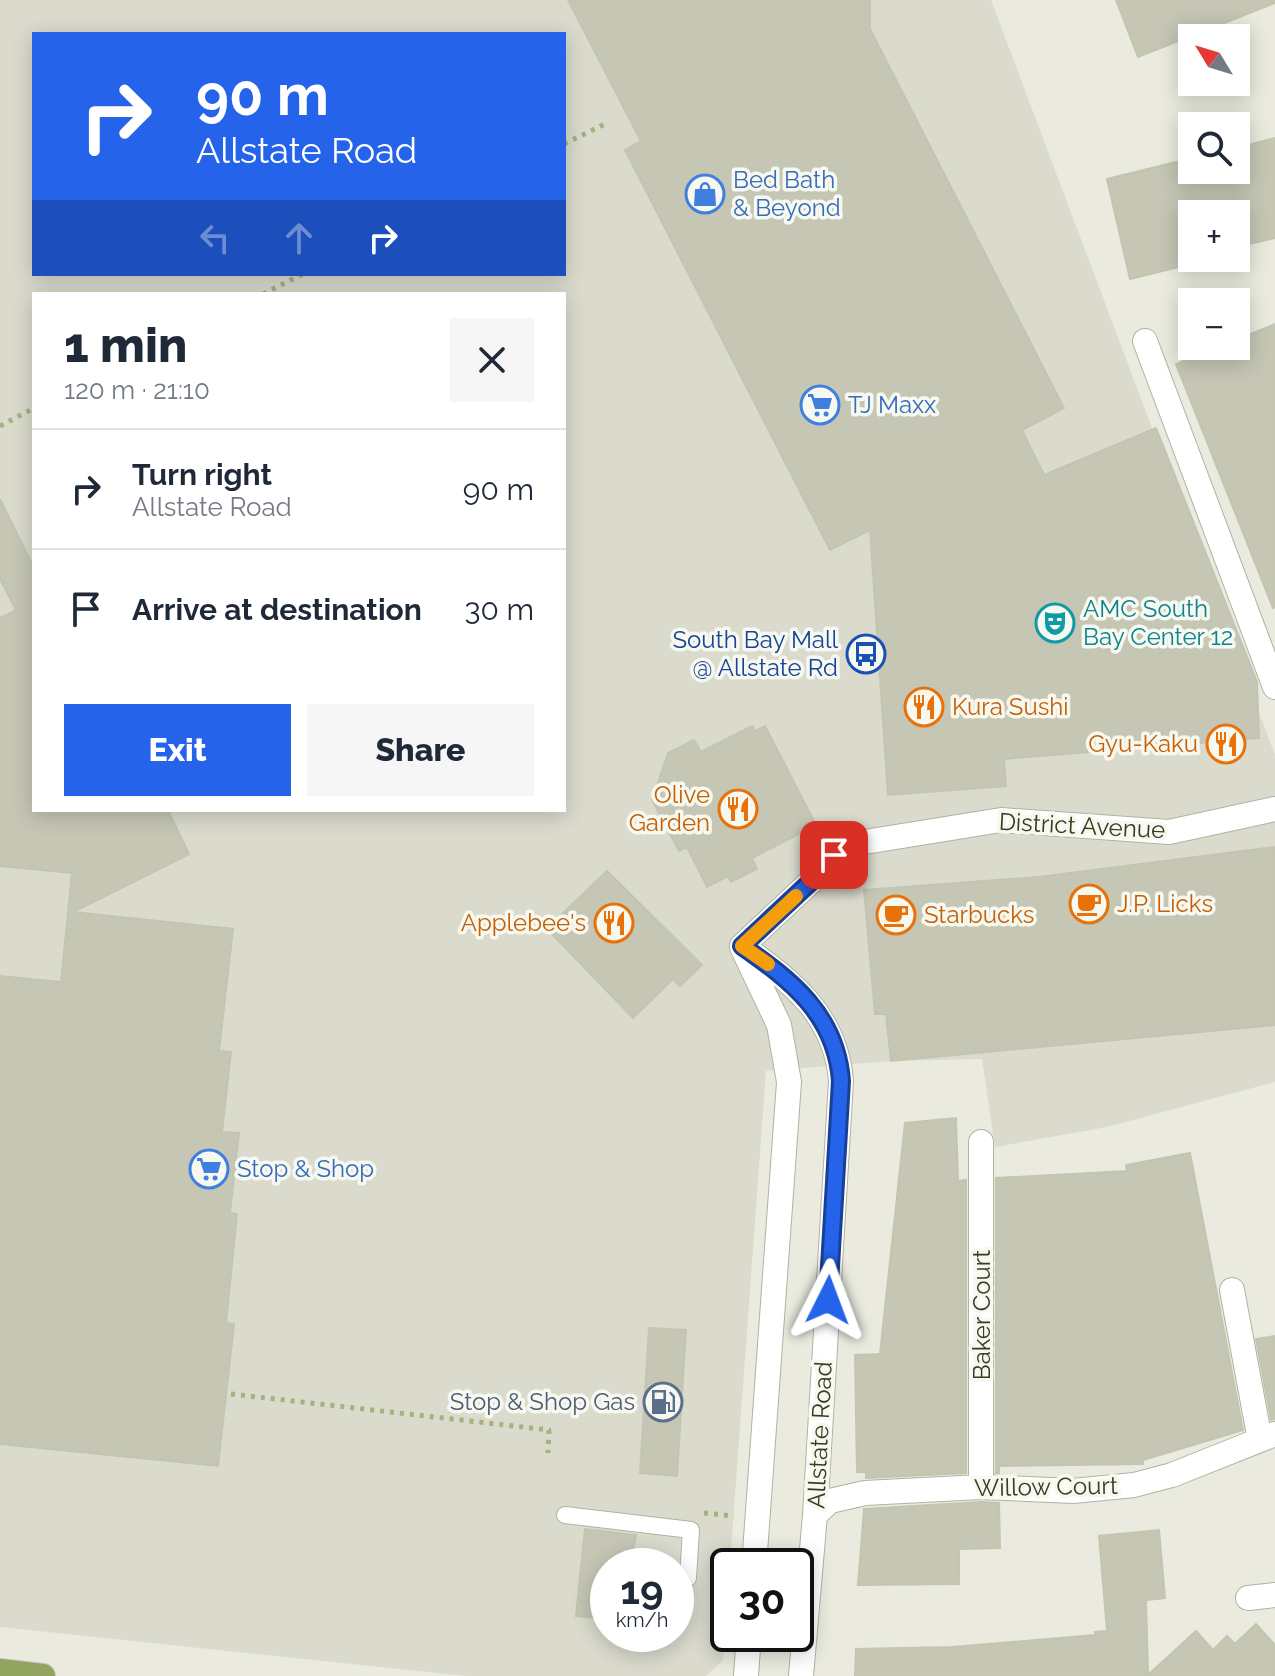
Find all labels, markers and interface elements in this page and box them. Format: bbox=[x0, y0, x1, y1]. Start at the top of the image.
north arrow bbox=[1178, 24, 1250, 96]
map controls bbox=[1178, 24, 1250, 360]
text: 90 m bbox=[196, 62, 329, 128]
icon: right bbox=[64, 64, 168, 168]
button: search bbox=[1178, 112, 1250, 184]
text: Allstate Road bbox=[196, 129, 417, 171]
place label: Bed Bath & Beyond bbox=[733, 165, 841, 222]
shop icon: Bed Bath & Beyond bbox=[684, 173, 726, 215]
button: + bbox=[1178, 200, 1250, 272]
icon: left bbox=[193, 216, 237, 260]
icon: ahead bbox=[277, 216, 321, 260]
icon: right bbox=[361, 216, 405, 260]
button: − bbox=[1178, 288, 1250, 360]
text: 1 min bbox=[64, 317, 187, 373]
button: close bbox=[450, 318, 534, 402]
text: 120 m · 21:10 bbox=[64, 375, 210, 405]
supermarket icon: TJ Maxx bbox=[799, 384, 841, 426]
place label: TJ Maxx bbox=[848, 390, 936, 419]
text: Turn right bbox=[132, 457, 272, 492]
icon: right bbox=[64, 467, 108, 511]
text: 90 m bbox=[463, 472, 534, 507]
text: Allstate Road bbox=[132, 492, 292, 522]
icon: arrive bbox=[64, 587, 108, 631]
text: Arrive at destination bbox=[132, 592, 422, 627]
text: 30 m bbox=[464, 592, 534, 627]
place label: AMC South Bay Center 12 bbox=[1083, 594, 1233, 651]
theatre icon: AMC South Bay Center 12 bbox=[1034, 602, 1076, 644]
place label: South Bay Mall @ Allstate Rd bbox=[673, 625, 838, 682]
bus stop icon: South Bay Mall @ Allstate Rd bbox=[845, 633, 887, 675]
restaurant icon: Kura Sushi bbox=[903, 686, 945, 728]
place label: Kura Sushi bbox=[952, 692, 1068, 721]
button: Exit bbox=[64, 704, 291, 796]
button: Share bbox=[307, 704, 534, 796]
restaurant icon: Gyu-Kaku bbox=[1205, 723, 1247, 765]
place label: Gyu-Kaku bbox=[1088, 729, 1198, 758]
place label: Olive Garden bbox=[629, 780, 710, 837]
restaurant icon: Olive Garden bbox=[717, 788, 759, 830]
street label: District Avenue bbox=[998, 807, 1166, 844]
pin bbox=[800, 821, 868, 889]
icon: arrive bbox=[812, 833, 856, 877]
cafe icon: J.P. Licks bbox=[1068, 883, 1110, 925]
place label: J.P. Licks bbox=[1117, 889, 1213, 918]
cafe icon: Starbucks bbox=[875, 894, 917, 936]
place label: Starbucks bbox=[924, 900, 1034, 929]
restaurant icon: Applebee's bbox=[593, 902, 635, 944]
place label: Applebee's bbox=[461, 908, 586, 937]
supermarket icon: Stop & Shop bbox=[188, 1148, 230, 1190]
place label: Stop & Shop bbox=[237, 1154, 374, 1183]
street label: Baker Court bbox=[967, 1250, 996, 1380]
position arrow bbox=[786, 1258, 870, 1342]
street label: Allstate Road bbox=[801, 1361, 838, 1509]
fuel station icon: Stop & Shop Gas bbox=[642, 1381, 684, 1423]
place label: Stop & Shop Gas bbox=[450, 1387, 635, 1416]
street label: Willow Court bbox=[974, 1471, 1118, 1502]
speed limit sign: 30 bbox=[710, 1548, 814, 1652]
text: 19 bbox=[620, 1566, 664, 1613]
text: km/h bbox=[616, 1608, 668, 1632]

